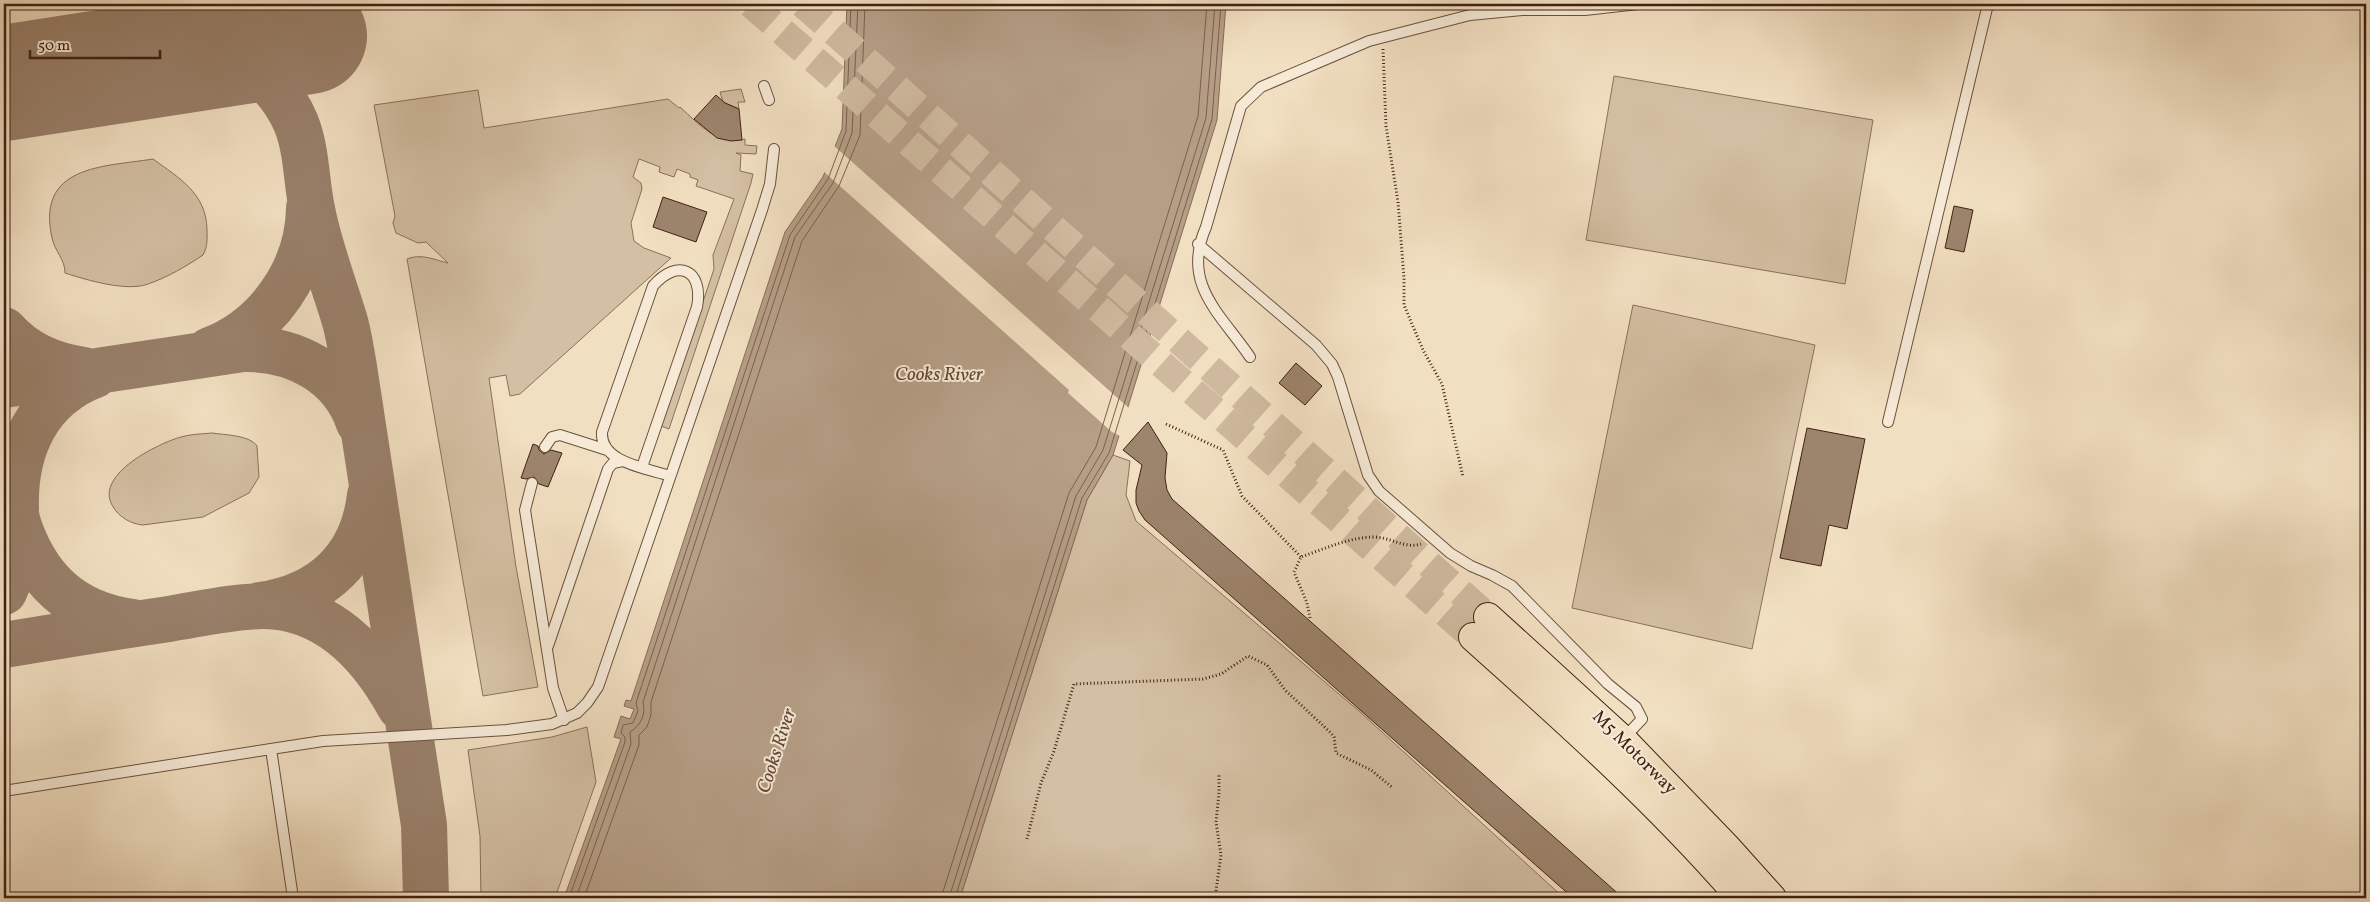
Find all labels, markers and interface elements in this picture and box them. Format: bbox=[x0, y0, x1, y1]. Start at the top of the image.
scale bar bbox=[30, 28, 160, 60]
text: 50 m bbox=[38, 36, 70, 57]
water label: Cooks River bbox=[895, 362, 984, 388]
water label: Cooks River bbox=[751, 704, 803, 797]
street label: M5 Motorway bbox=[1586, 705, 1682, 801]

